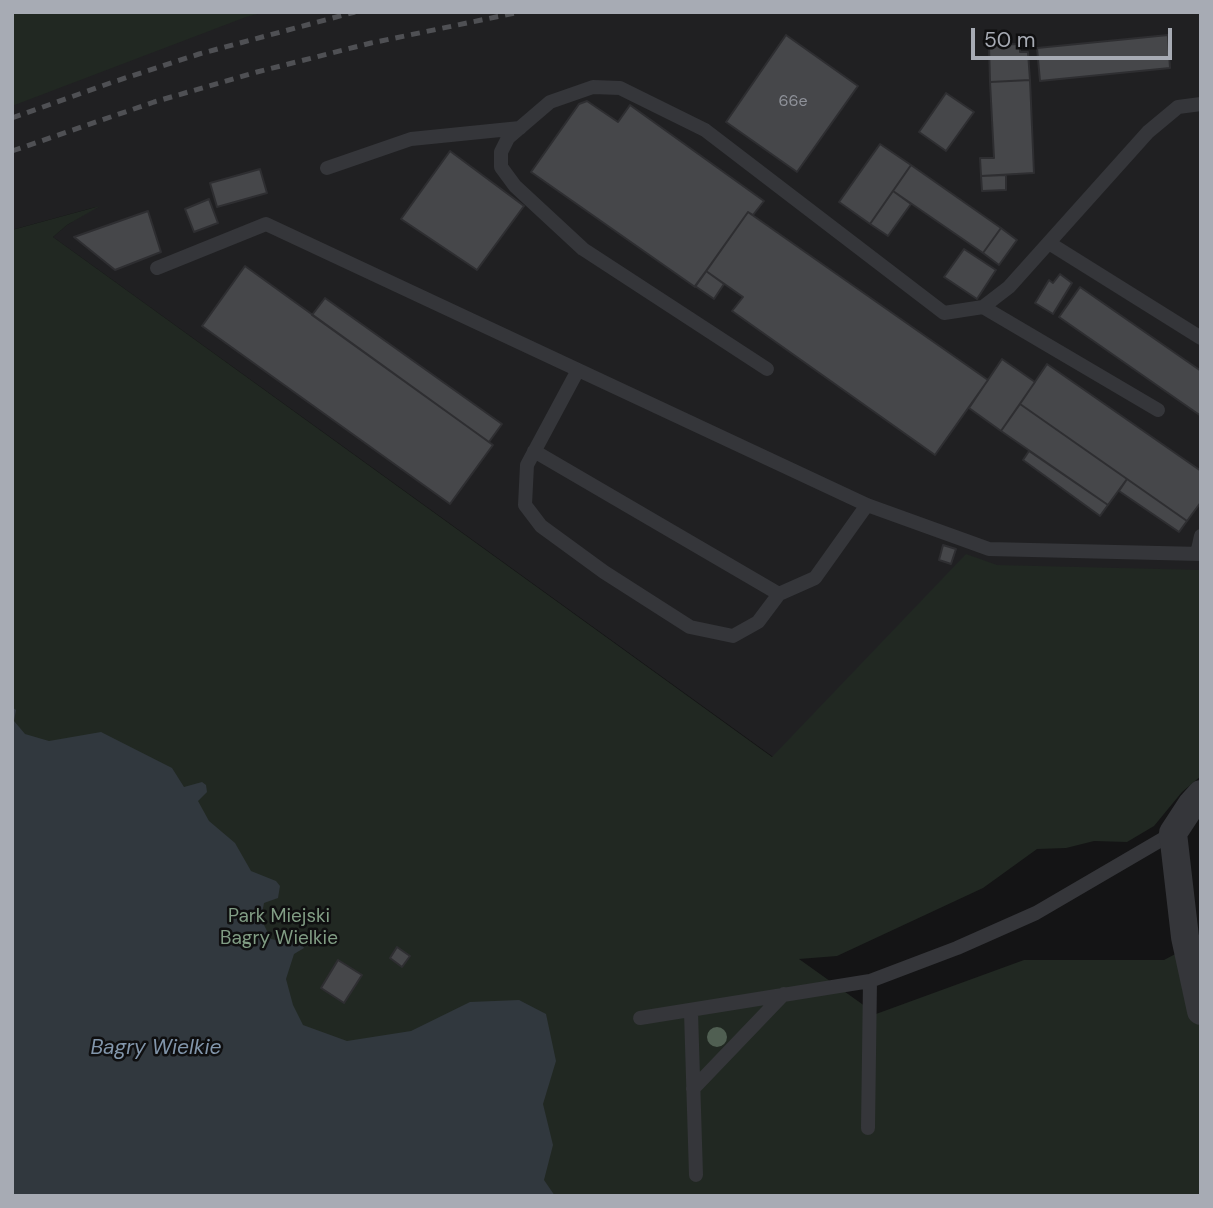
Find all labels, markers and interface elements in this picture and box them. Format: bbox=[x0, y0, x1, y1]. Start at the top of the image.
scale bar bbox=[975, 14, 1176, 58]
text: 50 m bbox=[984, 26, 1035, 54]
house number: 66e bbox=[778, 92, 808, 112]
park label: Park Miejski Bagry Wielkie bbox=[220, 906, 338, 950]
water label: Bagry Wielkie bbox=[90, 1035, 222, 1061]

